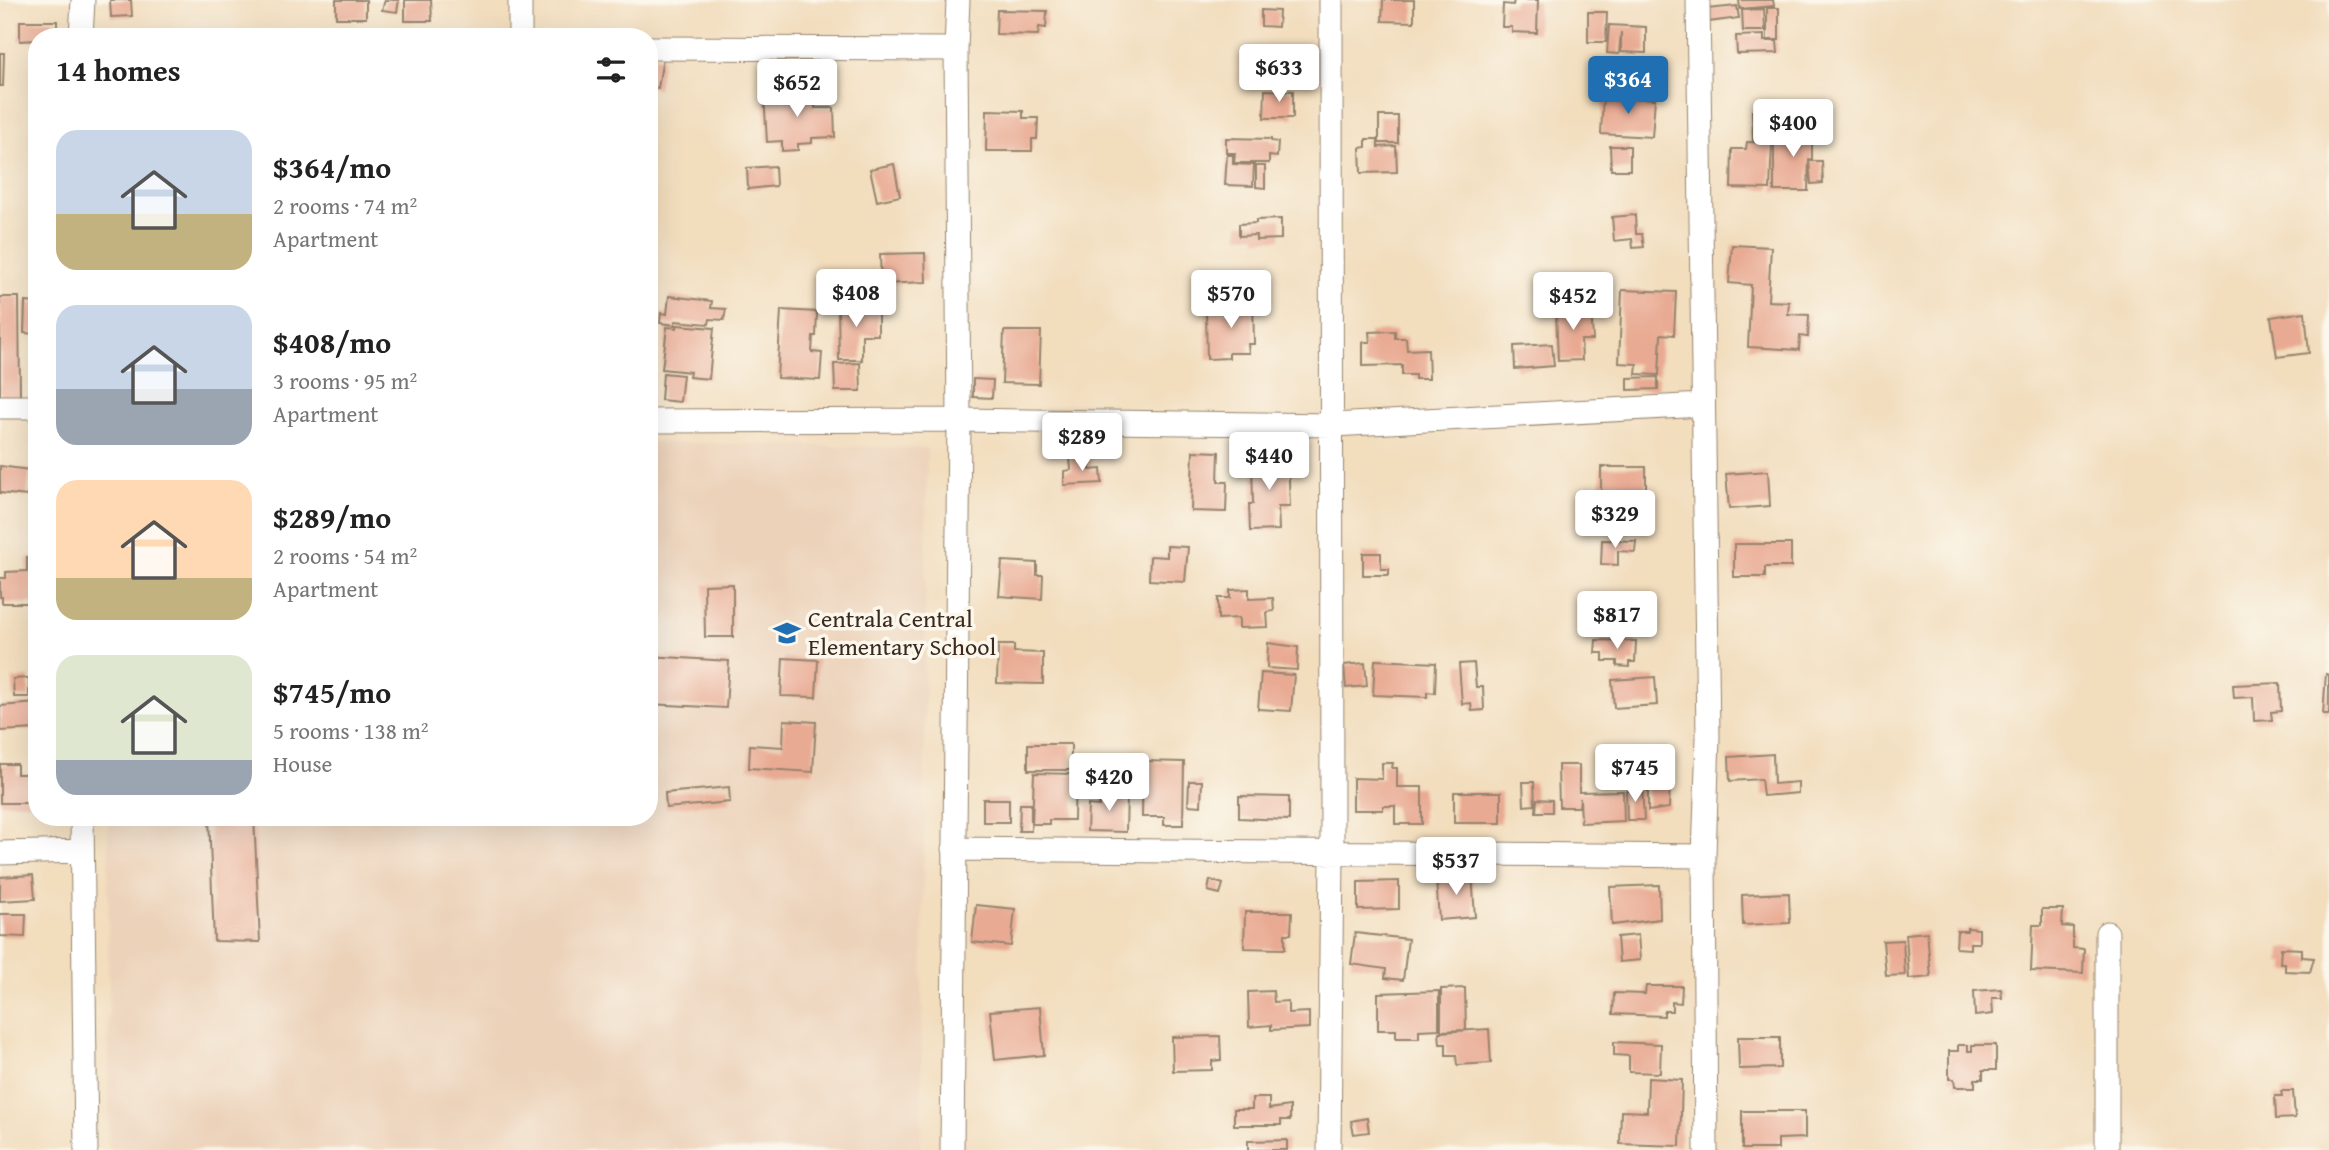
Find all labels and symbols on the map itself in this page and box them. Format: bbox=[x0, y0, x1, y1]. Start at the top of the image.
pin: $633 bbox=[1238, 44, 1320, 104]
pin: $364 bbox=[1587, 57, 1669, 116]
pin: $652 bbox=[756, 60, 838, 119]
pin: $400 bbox=[1752, 100, 1834, 159]
pin: $408 bbox=[815, 270, 897, 329]
pin: $570 bbox=[1190, 270, 1272, 330]
pin: $452 bbox=[1532, 272, 1614, 332]
pin: $289 bbox=[1041, 414, 1123, 473]
pin: $440 bbox=[1228, 433, 1310, 492]
pin: $329 bbox=[1574, 490, 1656, 550]
pin: $817 bbox=[1576, 592, 1658, 651]
place label: Centrala Central Elementary School bbox=[808, 601, 996, 664]
school or university icon: Centrala Central Elementary School bbox=[772, 618, 802, 648]
pin: $745 bbox=[1594, 744, 1676, 804]
pin: $420 bbox=[1068, 754, 1150, 813]
pin: $537 bbox=[1415, 838, 1497, 897]

